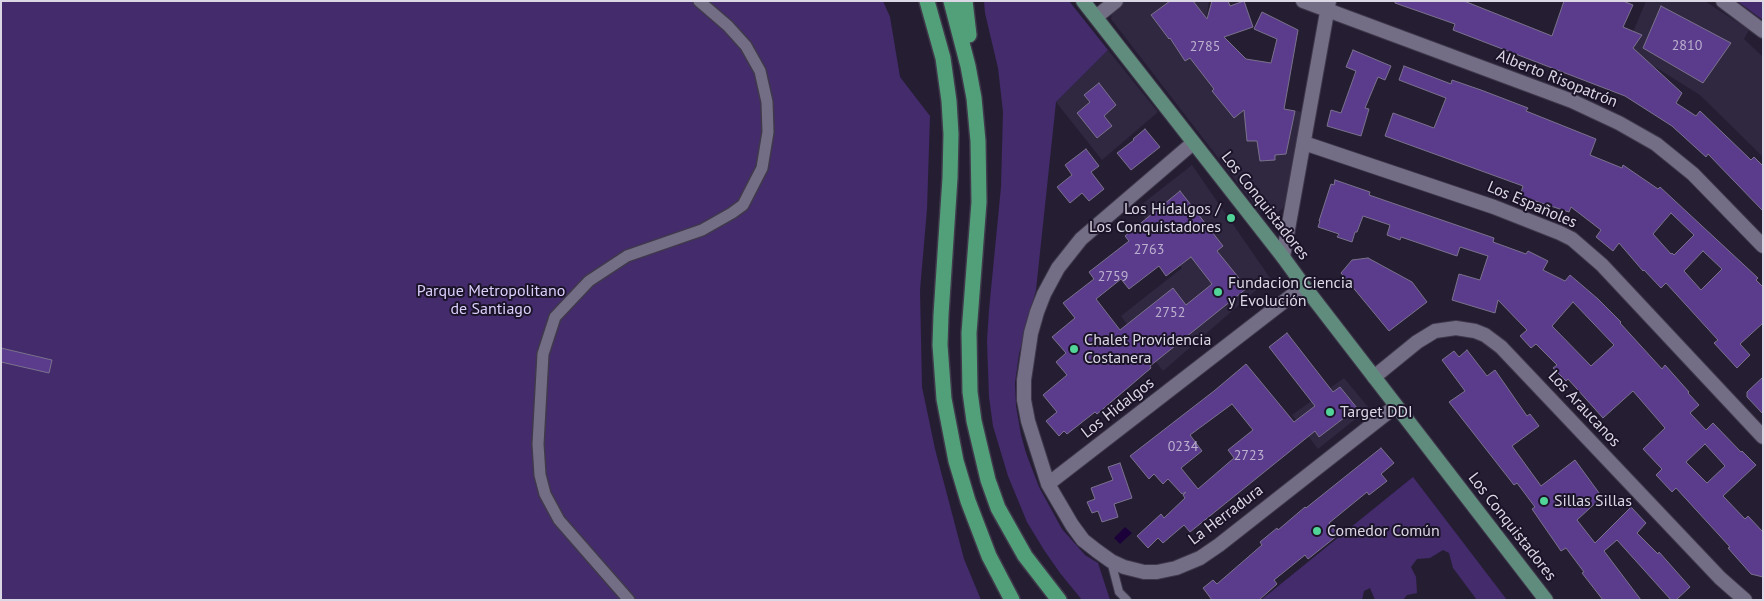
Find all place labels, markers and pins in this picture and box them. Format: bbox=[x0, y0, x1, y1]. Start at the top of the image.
place label: Los Hidalgos / Los Conquistadores bbox=[1089, 199, 1221, 237]
marker: Los Hidalgos / Los Conquistadores bbox=[1225, 212, 1237, 224]
place label: Fundacion Ciencia y Evolución bbox=[1228, 273, 1353, 311]
marker: Fundacion Ciencia y Evolución bbox=[1212, 286, 1224, 298]
place label: Chalet Providencia Costanera bbox=[1084, 330, 1211, 368]
marker: Chalet Providencia Costanera bbox=[1068, 343, 1080, 355]
place label: Target DDI bbox=[1340, 402, 1413, 422]
marker: Target DDI bbox=[1324, 406, 1336, 418]
place label: Sillas Sillas bbox=[1554, 491, 1632, 511]
marker: Sillas Sillas bbox=[1538, 495, 1550, 507]
place label: Comedor Común bbox=[1327, 521, 1440, 541]
marker: Comedor Común bbox=[1311, 525, 1323, 537]

